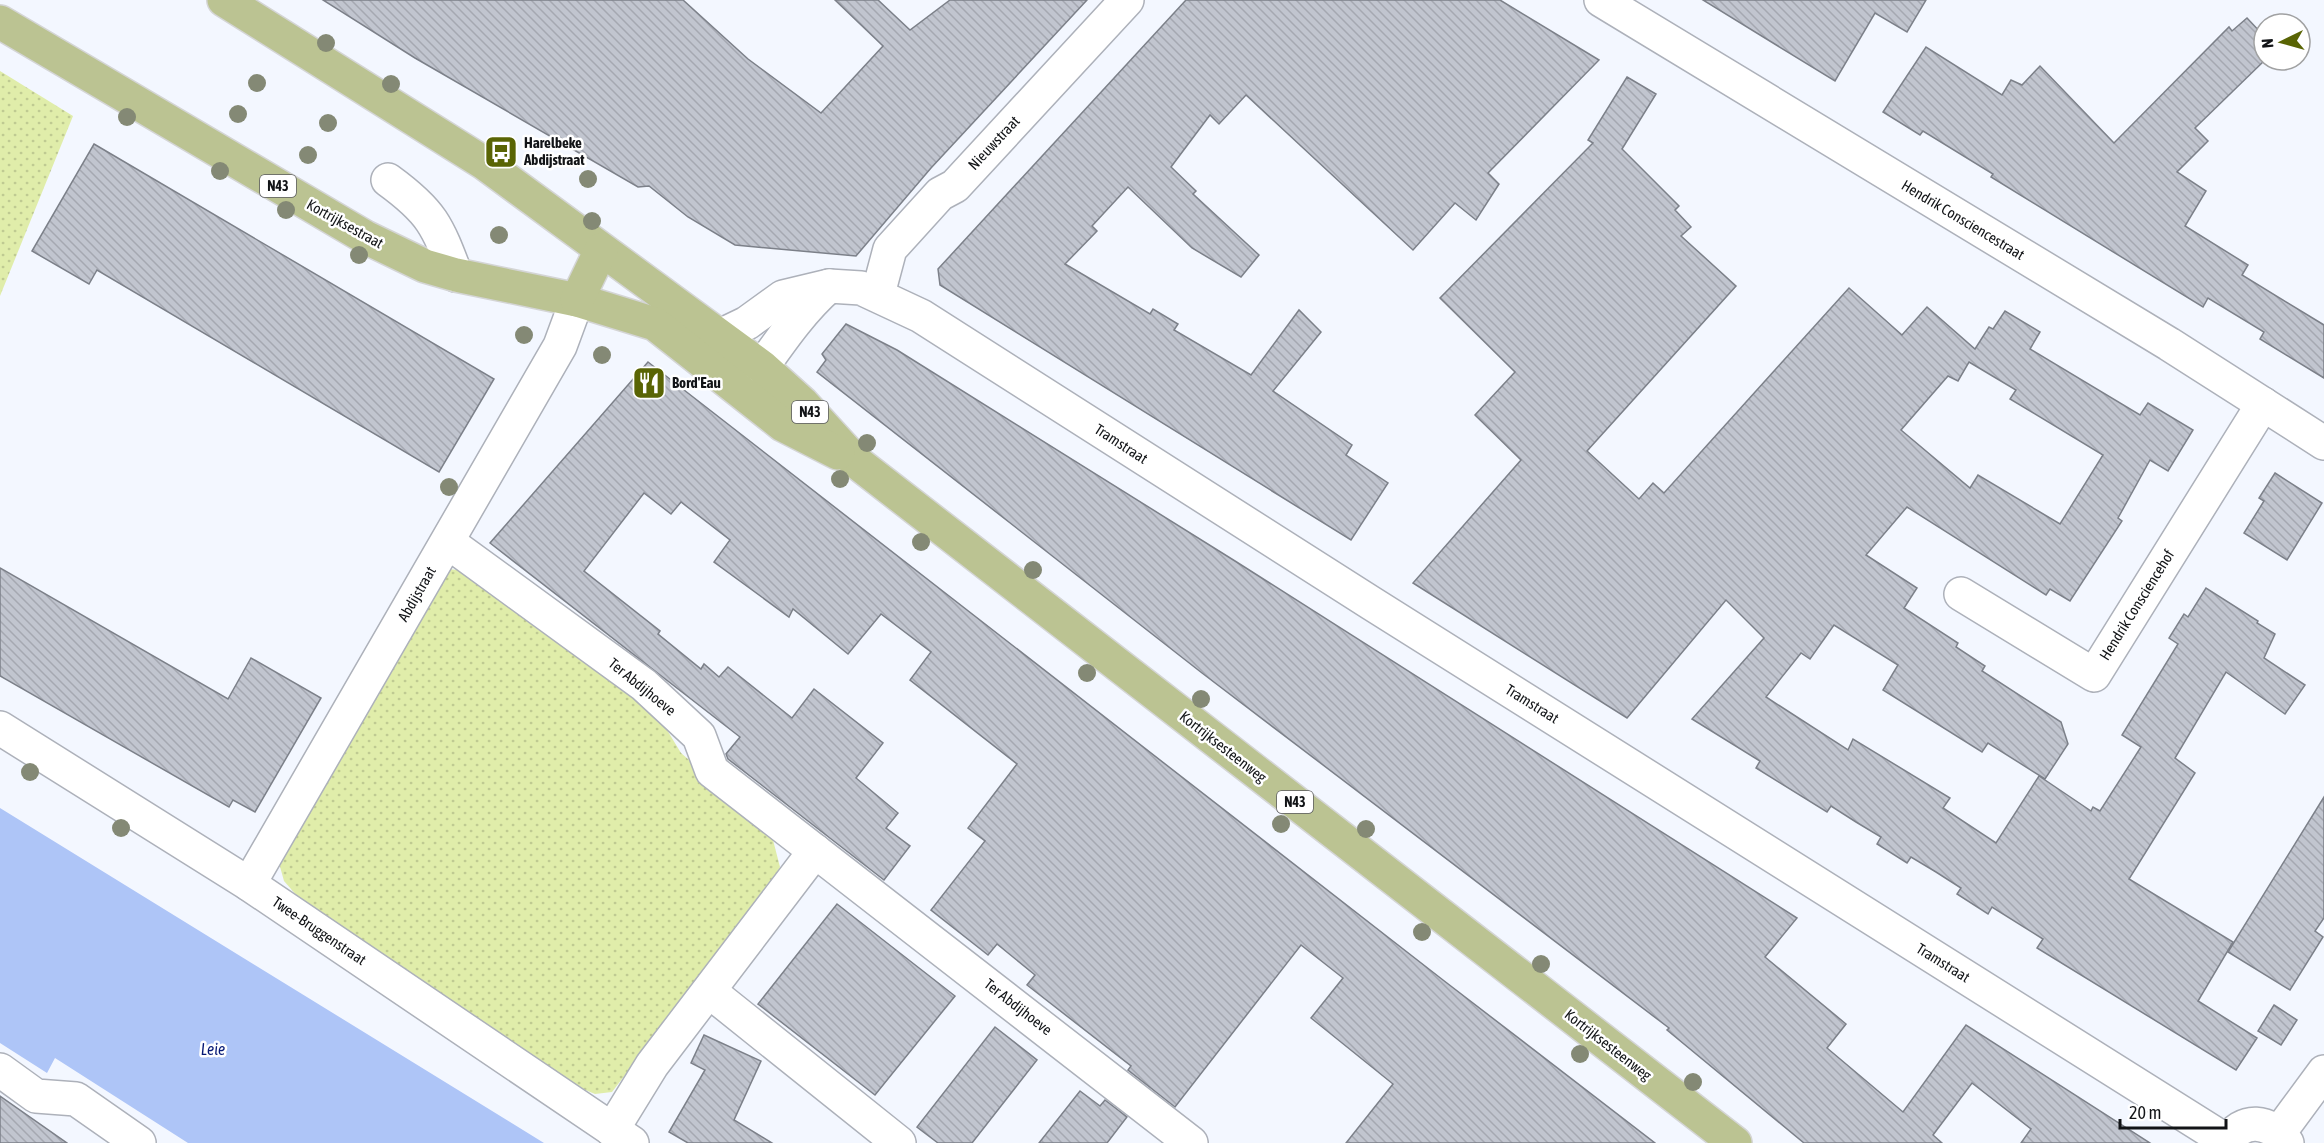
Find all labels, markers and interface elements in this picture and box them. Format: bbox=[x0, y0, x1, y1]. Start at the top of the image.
north arrow bbox=[2252, 12, 2312, 72]
text: N bbox=[2258, 38, 2276, 49]
street label: Nieuwstraat bbox=[964, 112, 1023, 173]
bus stop icon: Harelbeke Abdijstraat bbox=[483, 134, 519, 170]
place label: Harelbeke Abdijstraat bbox=[523, 134, 585, 168]
road number: N43 bbox=[260, 175, 296, 197]
street label: Hendrik Consciencestraat bbox=[1899, 176, 2028, 263]
street label: Kortrijksestraat bbox=[304, 196, 386, 252]
restaurant icon: Bord'Eau bbox=[631, 365, 667, 401]
place label: Bord'Eau bbox=[672, 374, 721, 391]
road number: N43 bbox=[792, 401, 828, 423]
street label: Tramstraat bbox=[1092, 420, 1151, 467]
street label: Hendrik Consciencehof bbox=[2096, 546, 2177, 663]
street label: Abdijstraat bbox=[394, 563, 439, 624]
street label: Ter Abdijhoeve bbox=[605, 654, 679, 719]
street label: Tramstraat bbox=[1502, 681, 1562, 727]
street label: Kortrijksesteenweg bbox=[1177, 708, 1270, 786]
road number: N43 bbox=[1277, 791, 1313, 813]
street label: Twee-Bruggenstraat bbox=[269, 893, 369, 968]
street label: Tramstraat bbox=[1913, 940, 1973, 986]
street label: Ter Abdijhoeve bbox=[981, 975, 1056, 1038]
street label: Kortrijksesteenweg bbox=[1562, 1006, 1655, 1084]
water label: Leie bbox=[201, 1040, 225, 1058]
scale bar bbox=[2120, 1092, 2226, 1130]
text: 20 m bbox=[2129, 1102, 2161, 1123]

